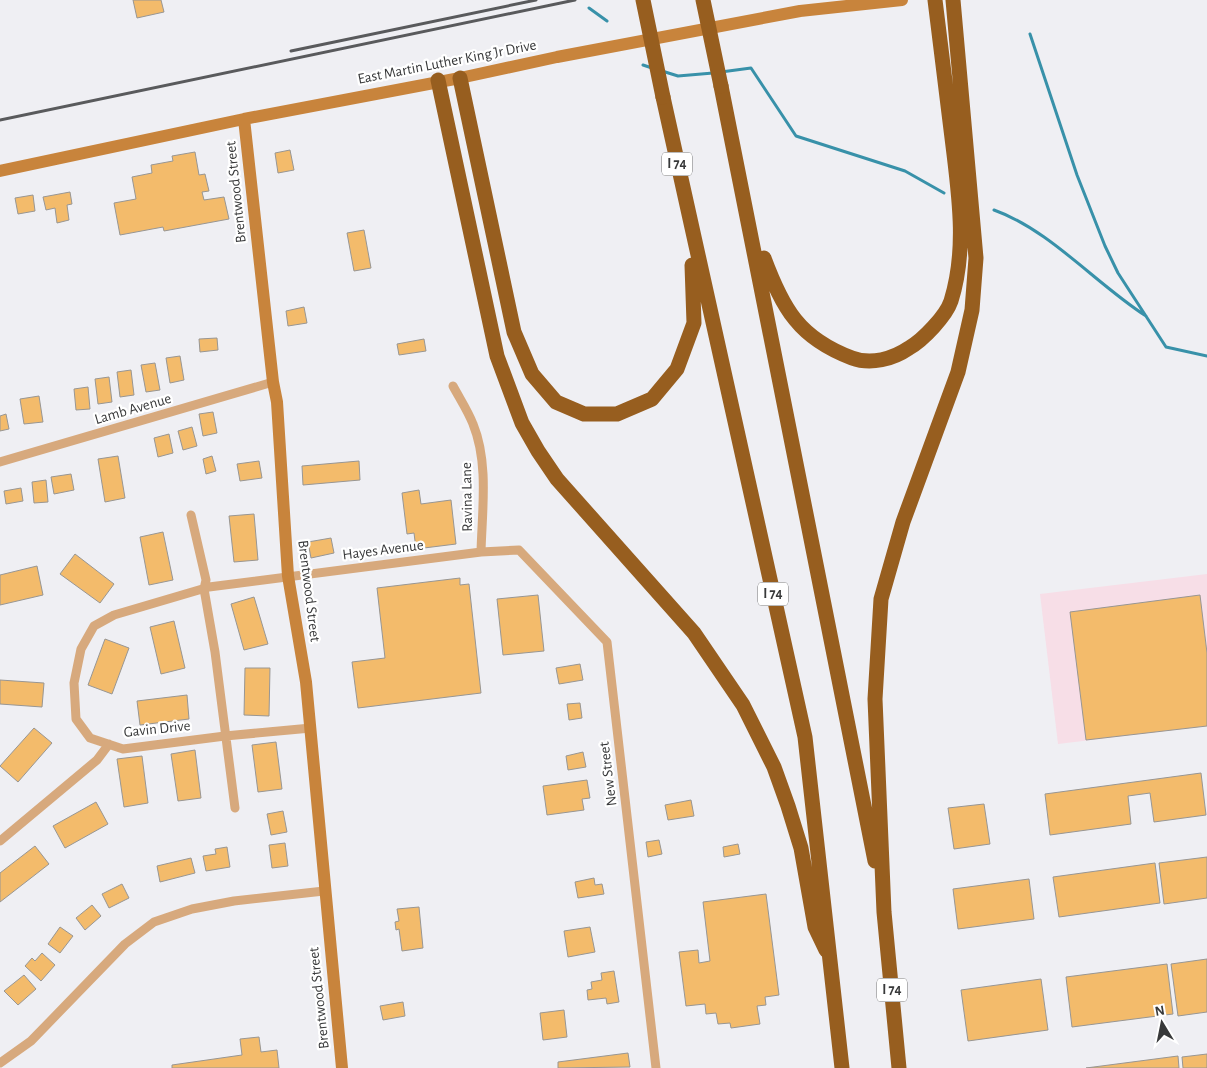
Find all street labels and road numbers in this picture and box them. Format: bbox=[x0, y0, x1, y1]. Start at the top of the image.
street label: East Martin Luther King Jr Drive bbox=[356, 37, 538, 87]
street label: Brentwood Street bbox=[223, 140, 249, 244]
road number: I 74 bbox=[662, 152, 692, 175]
street label: Lamb Avenue bbox=[93, 391, 173, 427]
street label: Ravina Lane bbox=[459, 462, 475, 532]
street label: Hayes Avenue bbox=[342, 538, 424, 562]
street label: Brentwood Street bbox=[295, 539, 323, 643]
road number: I 74 bbox=[758, 582, 788, 606]
street label: Gavin Drive bbox=[123, 718, 191, 740]
street label: New Street bbox=[597, 741, 619, 807]
street label: Brentwood Street bbox=[306, 946, 332, 1050]
road number: I 74 bbox=[877, 978, 907, 1002]

